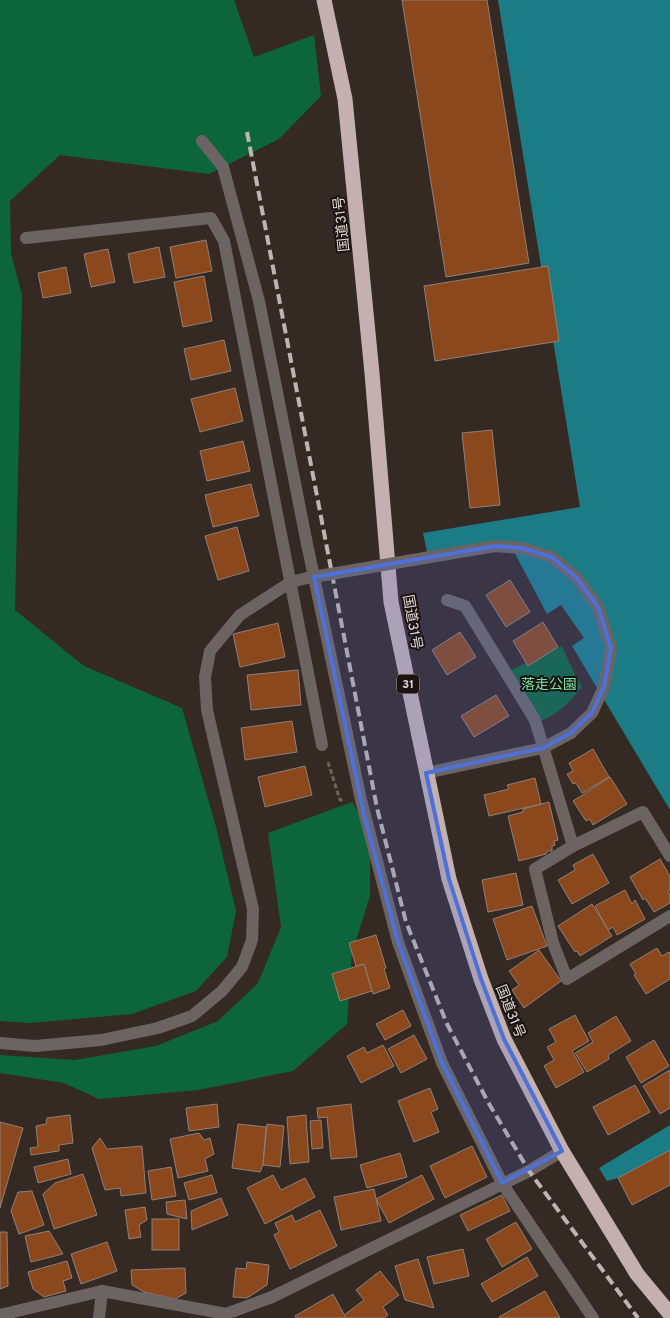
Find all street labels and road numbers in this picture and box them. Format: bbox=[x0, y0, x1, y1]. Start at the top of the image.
street label: 国道31号 bbox=[331, 195, 354, 252]
street label: 国道31号 bbox=[398, 593, 425, 651]
road number: 31 bbox=[397, 674, 419, 694]
street label: 国道31号 bbox=[491, 983, 528, 1041]

